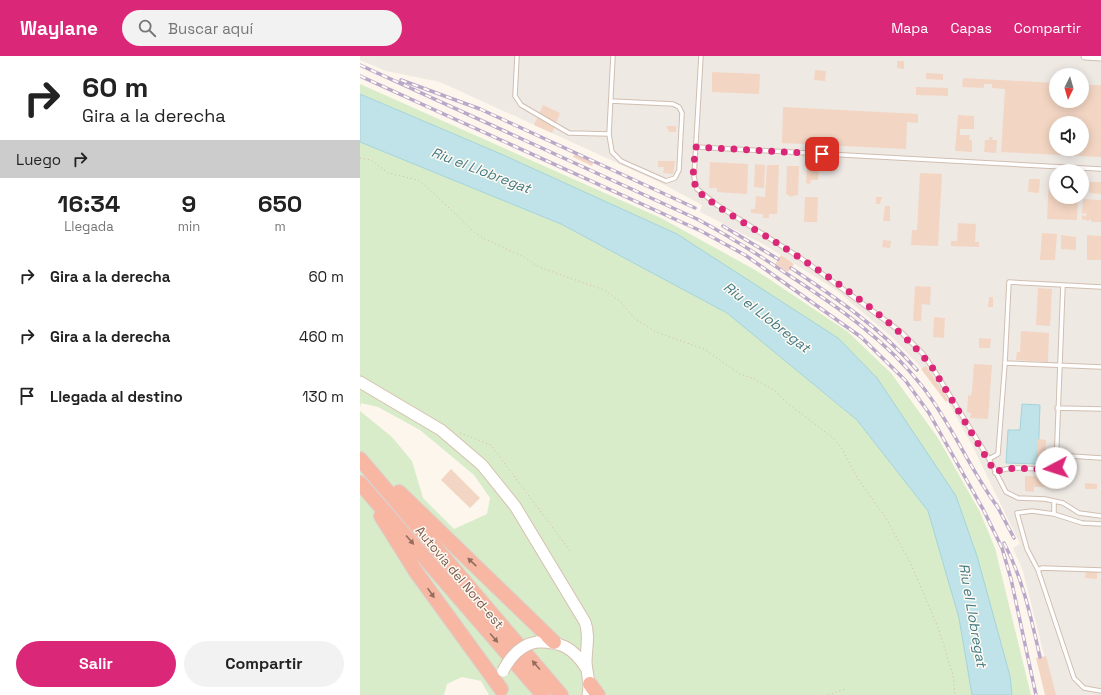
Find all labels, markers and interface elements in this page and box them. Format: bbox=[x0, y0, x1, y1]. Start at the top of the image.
search box bbox=[122, 10, 402, 46]
text: Waylane bbox=[20, 16, 98, 41]
icon: search bbox=[136, 17, 158, 39]
text: Buscar aquí bbox=[168, 19, 253, 38]
text: Mapa bbox=[891, 19, 928, 37]
text: Capas bbox=[950, 19, 992, 37]
text: Compartir bbox=[1014, 19, 1081, 37]
north arrow bbox=[1049, 68, 1089, 108]
map controls bbox=[1049, 68, 1089, 204]
text: 60 m bbox=[82, 69, 148, 105]
icon: right bbox=[16, 72, 68, 124]
text: Gira a la derecha bbox=[82, 104, 226, 127]
button: sound bbox=[1049, 116, 1089, 156]
pin bbox=[805, 137, 839, 171]
water label: Riu el Llobregat bbox=[429, 143, 535, 198]
icon: arrive bbox=[811, 143, 833, 165]
icon: right bbox=[69, 148, 91, 170]
text: Luego bbox=[16, 150, 61, 169]
button: search bbox=[1049, 164, 1089, 204]
text: 16:34 bbox=[58, 188, 120, 219]
text: 9 bbox=[182, 188, 196, 219]
text: 650 bbox=[258, 188, 302, 219]
text: Llegada bbox=[64, 218, 114, 235]
text: min bbox=[178, 218, 200, 235]
text: m bbox=[274, 218, 286, 235]
icon: right bbox=[16, 265, 38, 287]
text: Gira a la derecha bbox=[50, 267, 170, 286]
text: 60 m bbox=[308, 267, 344, 286]
water label: Riu el Llobregat bbox=[720, 278, 815, 357]
icon: right bbox=[16, 325, 38, 347]
text: Gira a la derecha bbox=[50, 327, 170, 346]
text: 460 m bbox=[299, 327, 344, 346]
icon: arrive bbox=[16, 385, 38, 407]
text: Llegada al destino bbox=[50, 387, 183, 406]
text: 130 m bbox=[302, 387, 344, 406]
position arrow bbox=[1035, 447, 1077, 489]
street label: Autovia del Nord-est bbox=[412, 522, 508, 632]
one-way arrow bbox=[405, 535, 414, 545]
one-way arrow bbox=[467, 558, 478, 567]
water label: Riu el Llobregat bbox=[955, 562, 991, 670]
one-way arrow bbox=[427, 588, 435, 599]
one-way arrow bbox=[490, 633, 499, 644]
button: Salir bbox=[16, 641, 176, 687]
button: Compartir bbox=[184, 641, 344, 687]
one-way arrow bbox=[531, 660, 540, 671]

